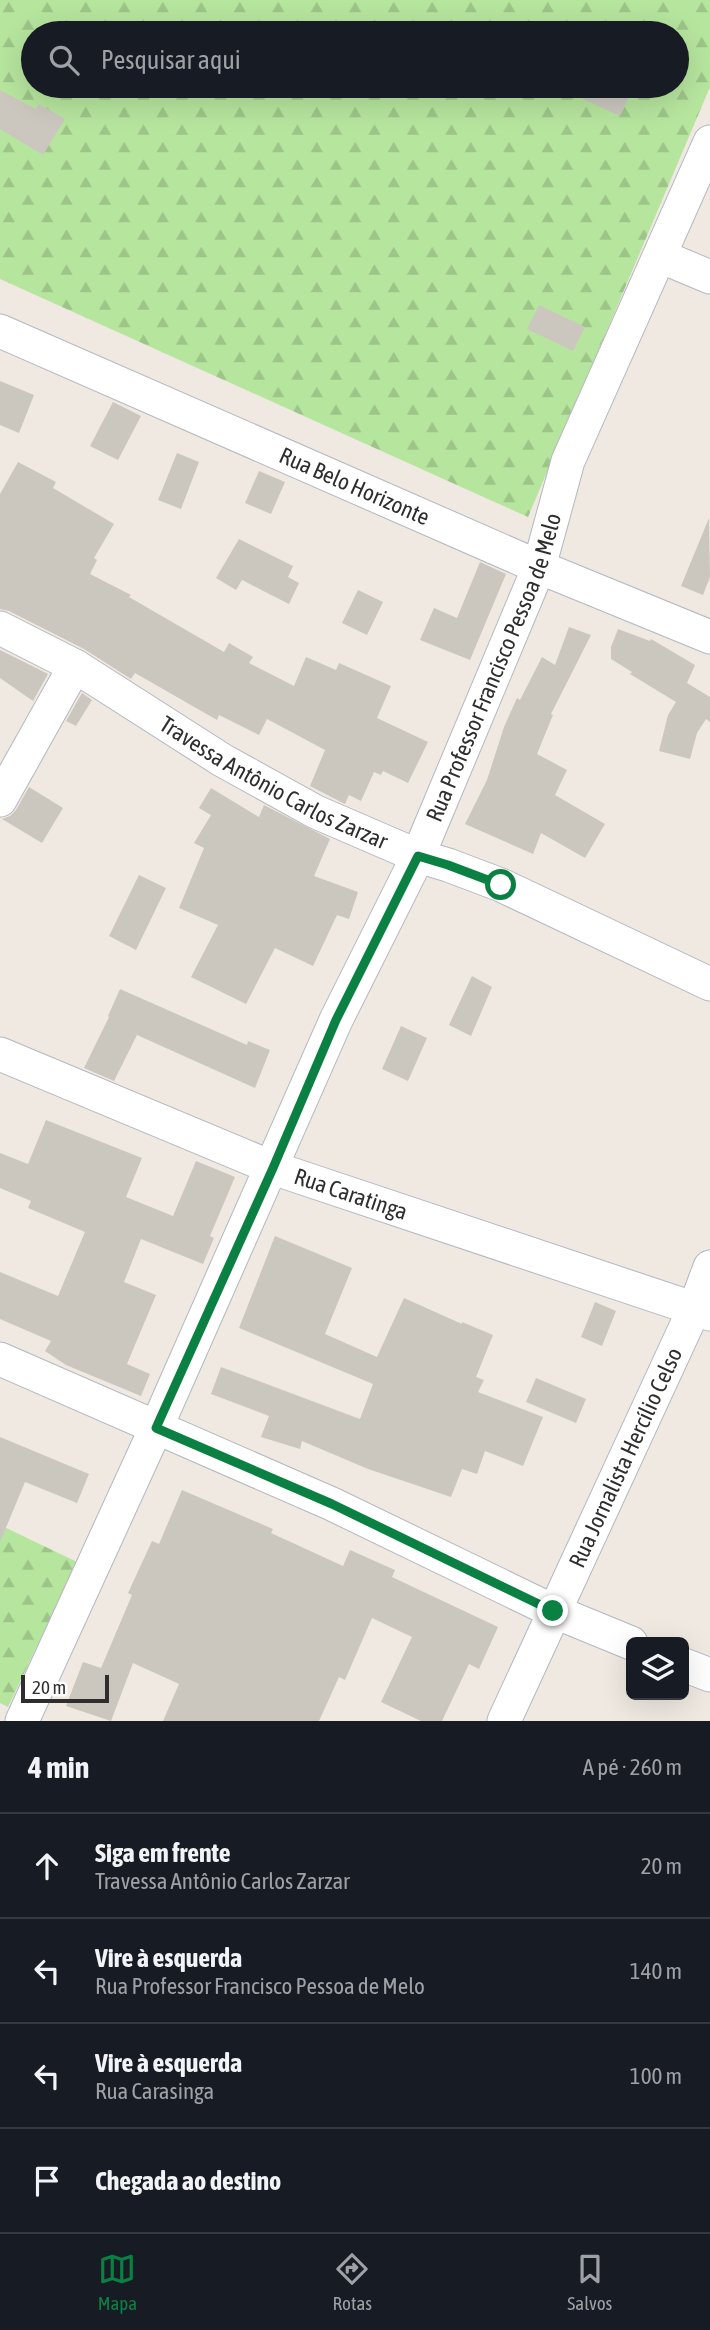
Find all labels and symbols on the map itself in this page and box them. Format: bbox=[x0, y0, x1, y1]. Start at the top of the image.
street label: Rua Belo Horizonte bbox=[276, 442, 433, 530]
street label: Rua Professor Francisco Pessoa de Melo bbox=[421, 510, 566, 826]
street label: Travessa Antônio Carlos Zarzar bbox=[155, 711, 393, 855]
route start bbox=[485, 869, 516, 900]
street label: Rua Caratinga bbox=[291, 1163, 411, 1225]
street label: Rua Jornalista Hercílio Celso bbox=[564, 1344, 687, 1572]
route end bbox=[537, 1595, 568, 1626]
scale bar bbox=[21, 1672, 108, 1704]

